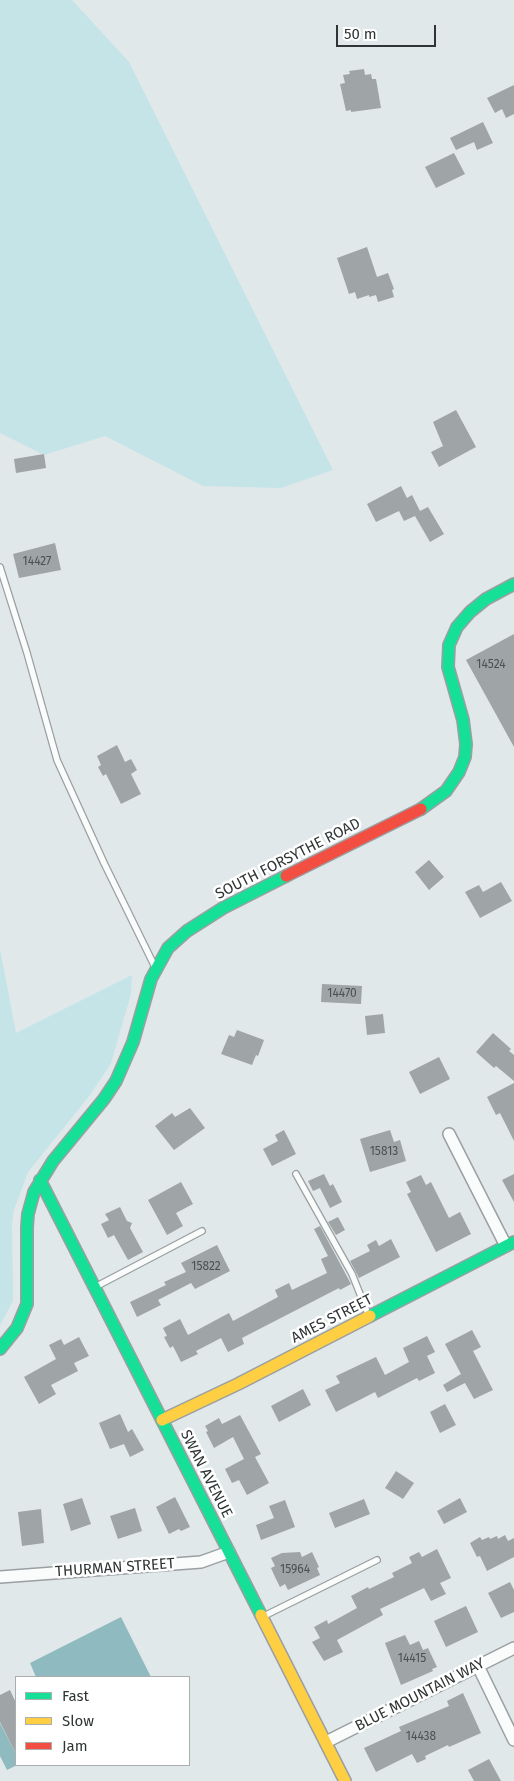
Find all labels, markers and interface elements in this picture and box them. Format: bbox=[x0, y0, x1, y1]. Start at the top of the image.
scale bar bbox=[339, 15, 439, 47]
text: 50 m bbox=[344, 25, 377, 43]
house number: 14427 bbox=[23, 555, 51, 569]
house number: 14524 bbox=[476, 658, 506, 672]
street label: SOUTH FORSYTHE ROAD bbox=[212, 815, 364, 903]
house number: 14470 bbox=[327, 987, 357, 1001]
house number: 15813 bbox=[370, 1145, 398, 1159]
house number: 15822 bbox=[191, 1260, 221, 1274]
street label: AMES STREET bbox=[288, 1291, 376, 1347]
street label: SWAN AVENUE bbox=[176, 1427, 236, 1521]
street label: THURMAN STREET bbox=[55, 1555, 175, 1581]
house number: 15964 bbox=[280, 1563, 310, 1577]
house number: 14415 bbox=[398, 1652, 426, 1666]
street label: BLUE MOUNTAIN WAY bbox=[352, 1655, 488, 1735]
legend bbox=[15, 1676, 190, 1766]
text: Fast bbox=[62, 1687, 89, 1705]
text: Slow bbox=[62, 1712, 94, 1730]
house number: 14438 bbox=[406, 1730, 436, 1744]
text: Jam bbox=[62, 1737, 88, 1755]

